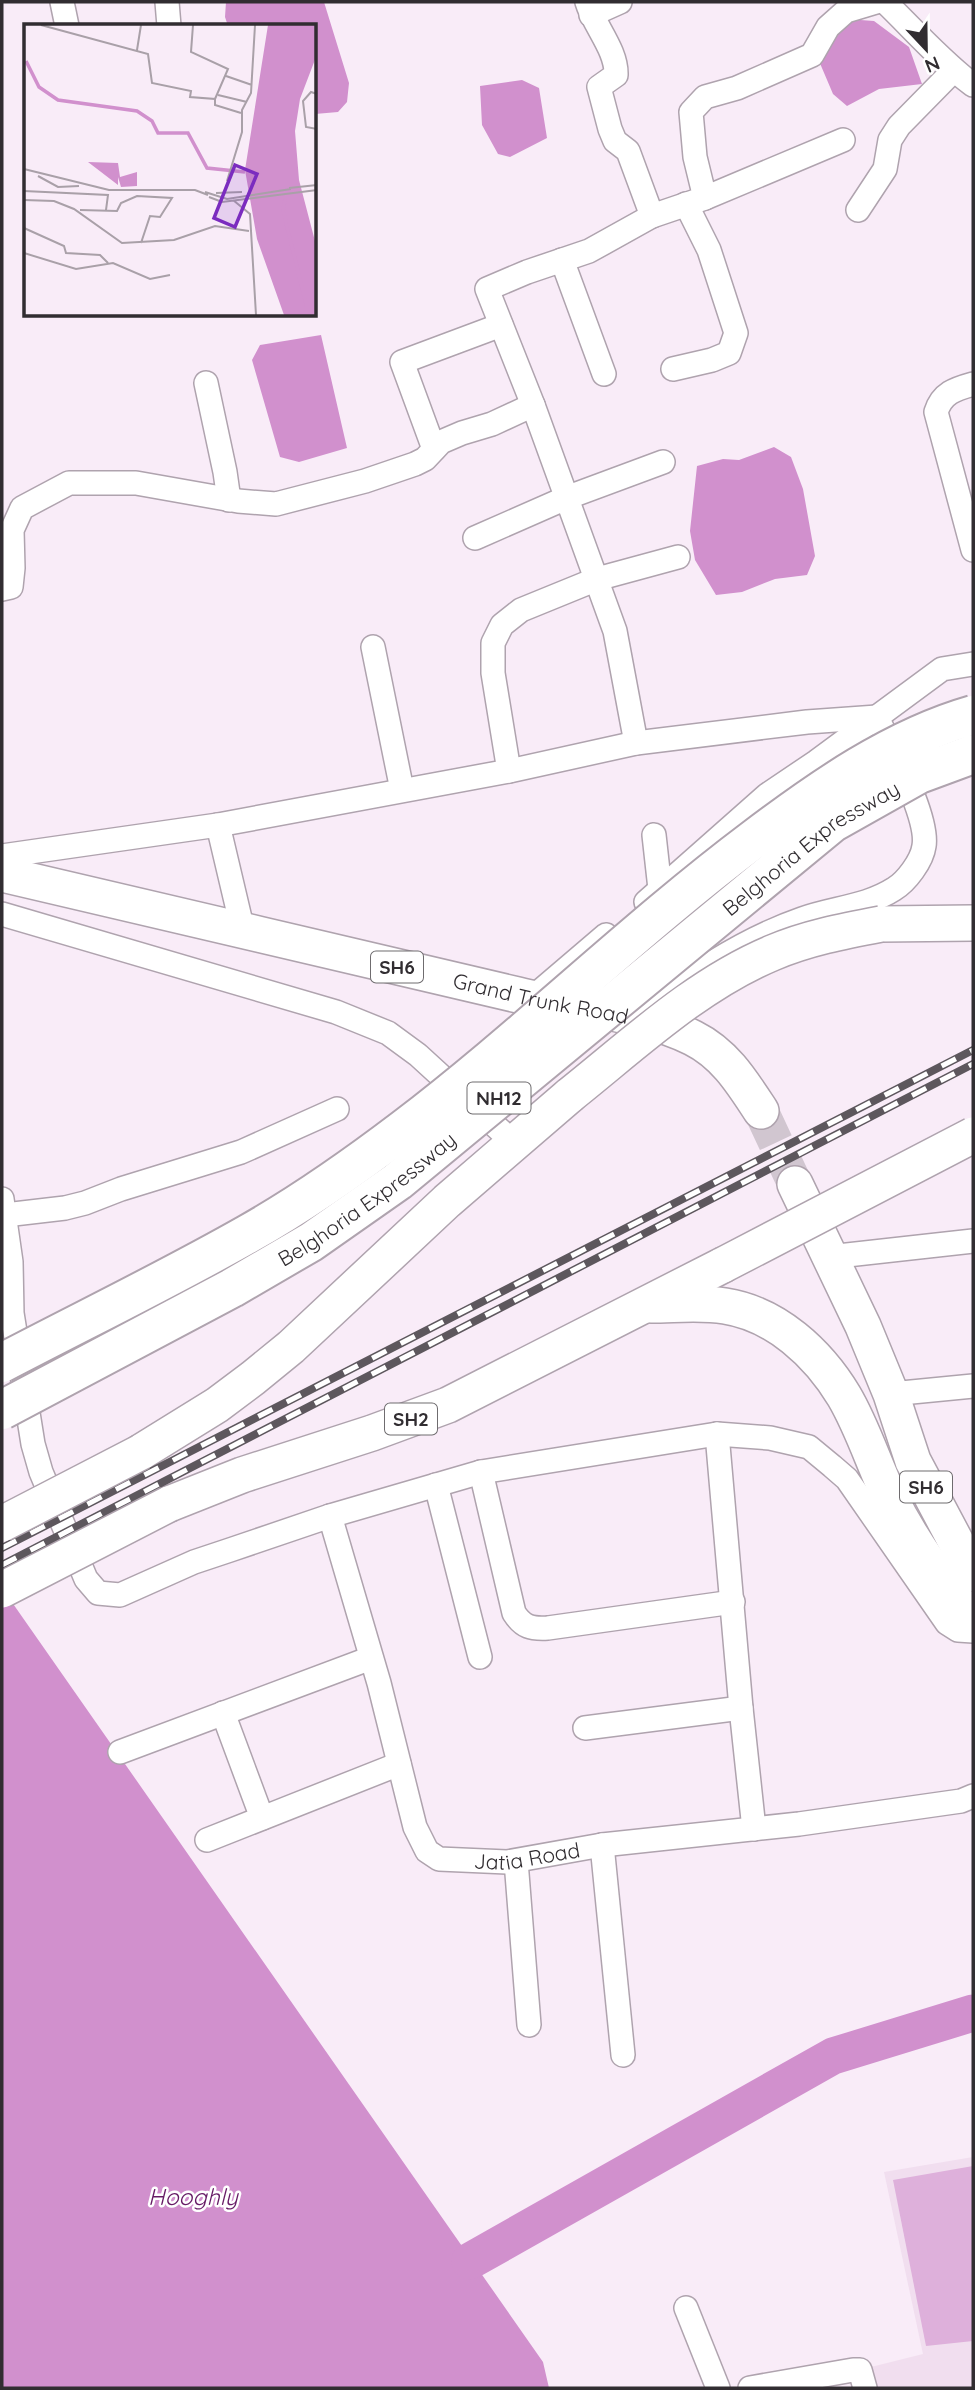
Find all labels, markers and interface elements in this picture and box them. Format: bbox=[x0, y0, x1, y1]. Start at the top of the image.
north arrow bbox=[891, 14, 961, 84]
inset map bbox=[24, 24, 317, 317]
text: N bbox=[921, 51, 943, 79]
street label: Belghoria Expressway bbox=[717, 775, 904, 921]
road number: SH6 bbox=[371, 951, 423, 982]
street label: Grand Trunk Road bbox=[451, 967, 631, 1029]
road number: NH12 bbox=[468, 1082, 530, 1114]
street label: Belghoria Expressway bbox=[273, 1126, 461, 1272]
road number: SH2 bbox=[385, 1404, 437, 1434]
road number: SH6 bbox=[900, 1471, 952, 1502]
street label: Jatia Road bbox=[473, 1836, 582, 1875]
water label: Hooghly bbox=[148, 2182, 240, 2211]

